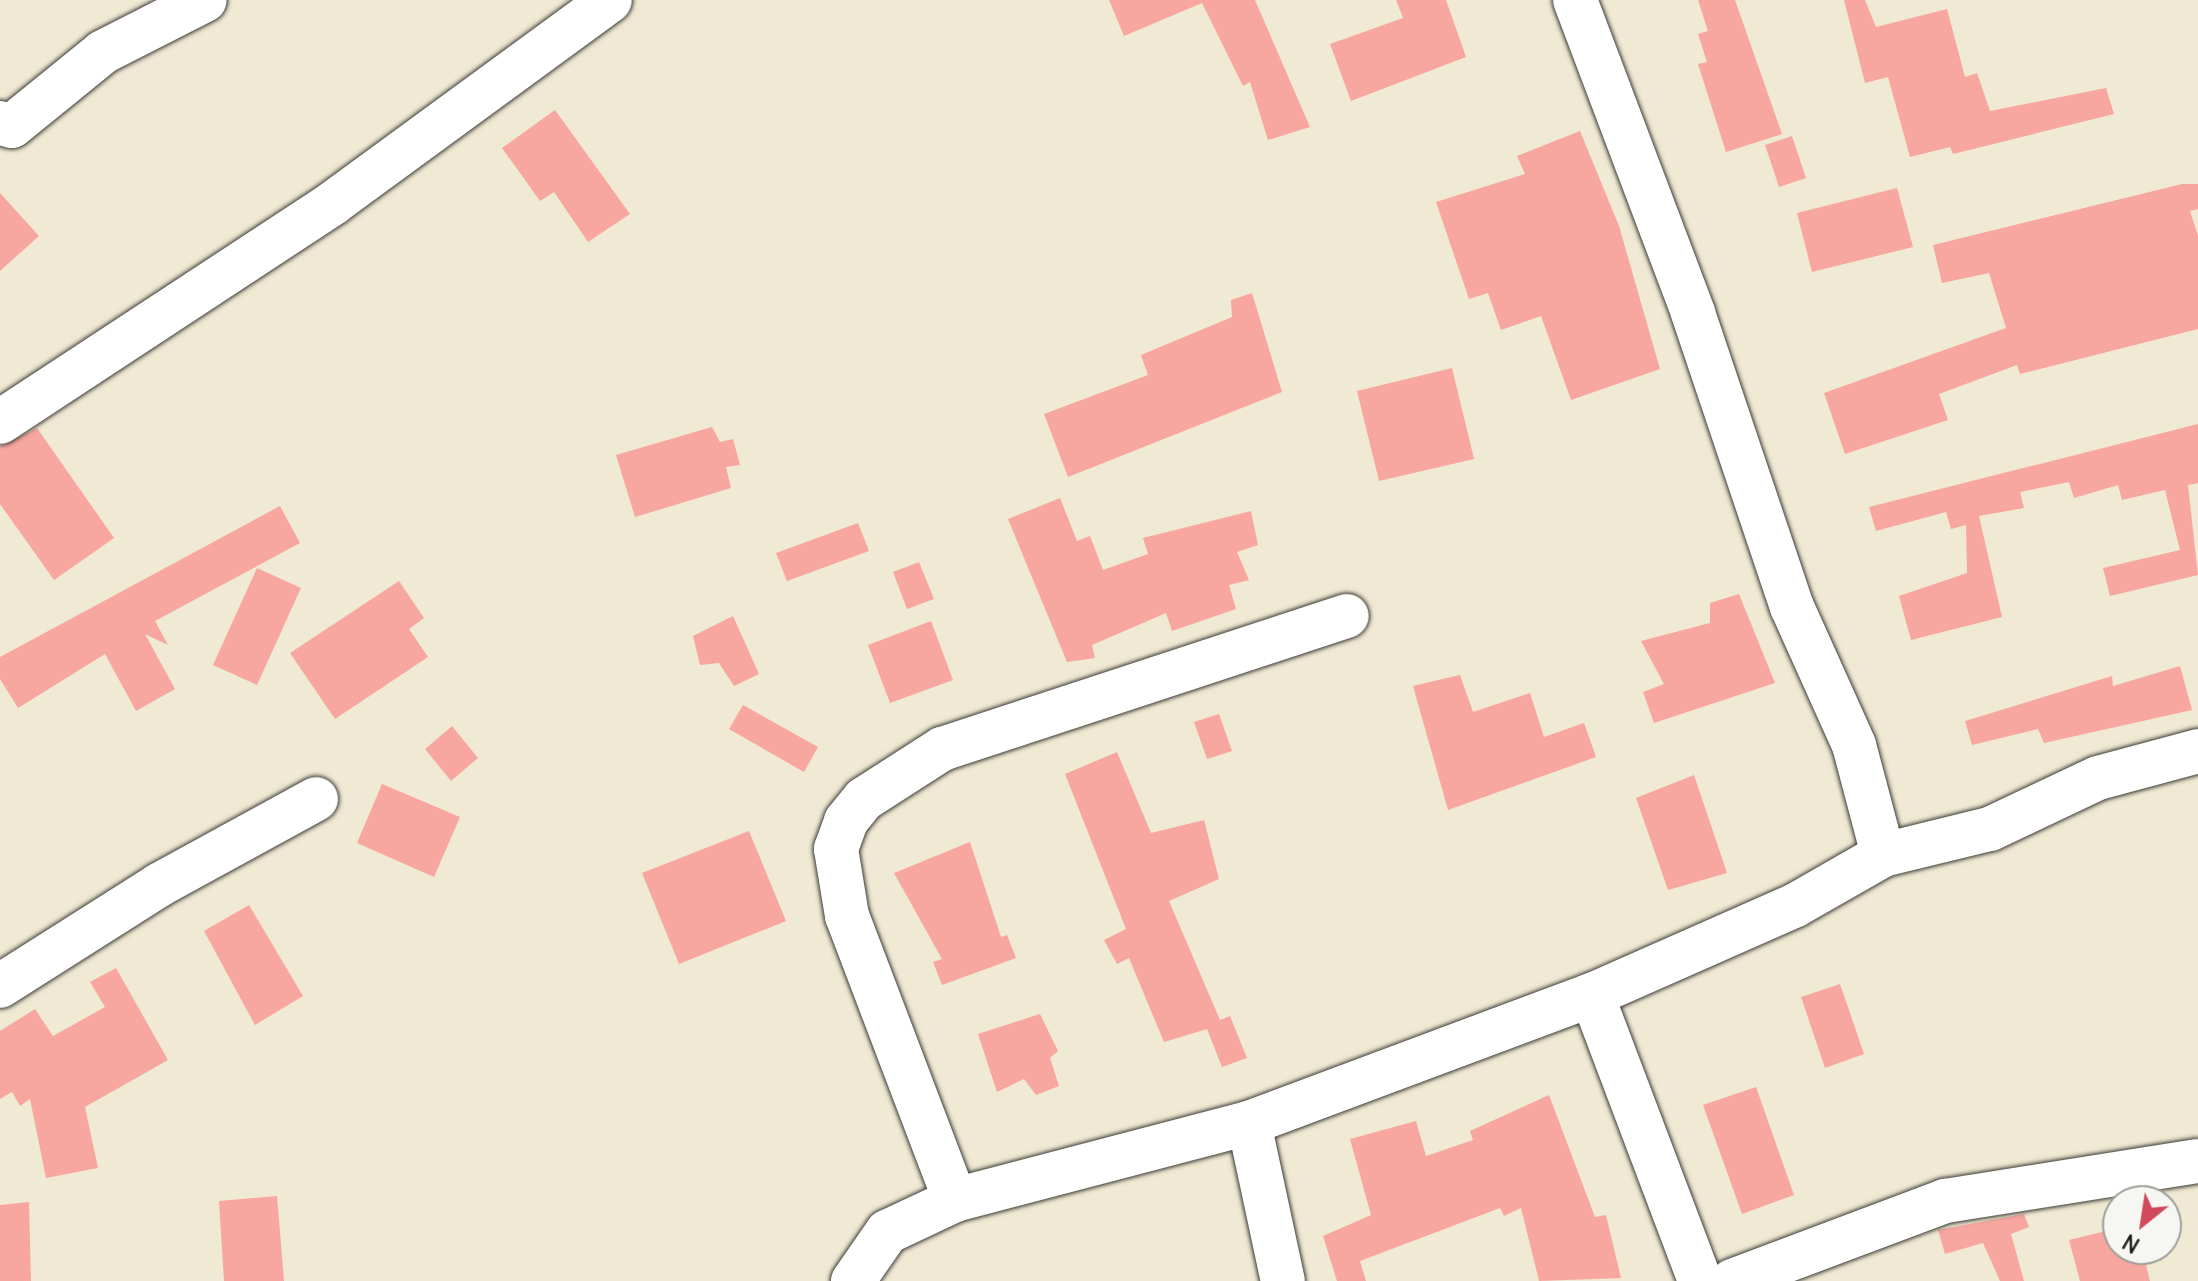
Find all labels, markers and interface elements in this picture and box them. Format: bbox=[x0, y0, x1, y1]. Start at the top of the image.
north arrow bbox=[2102, 1185, 2182, 1265]
text: N bbox=[2117, 1228, 2145, 1260]

